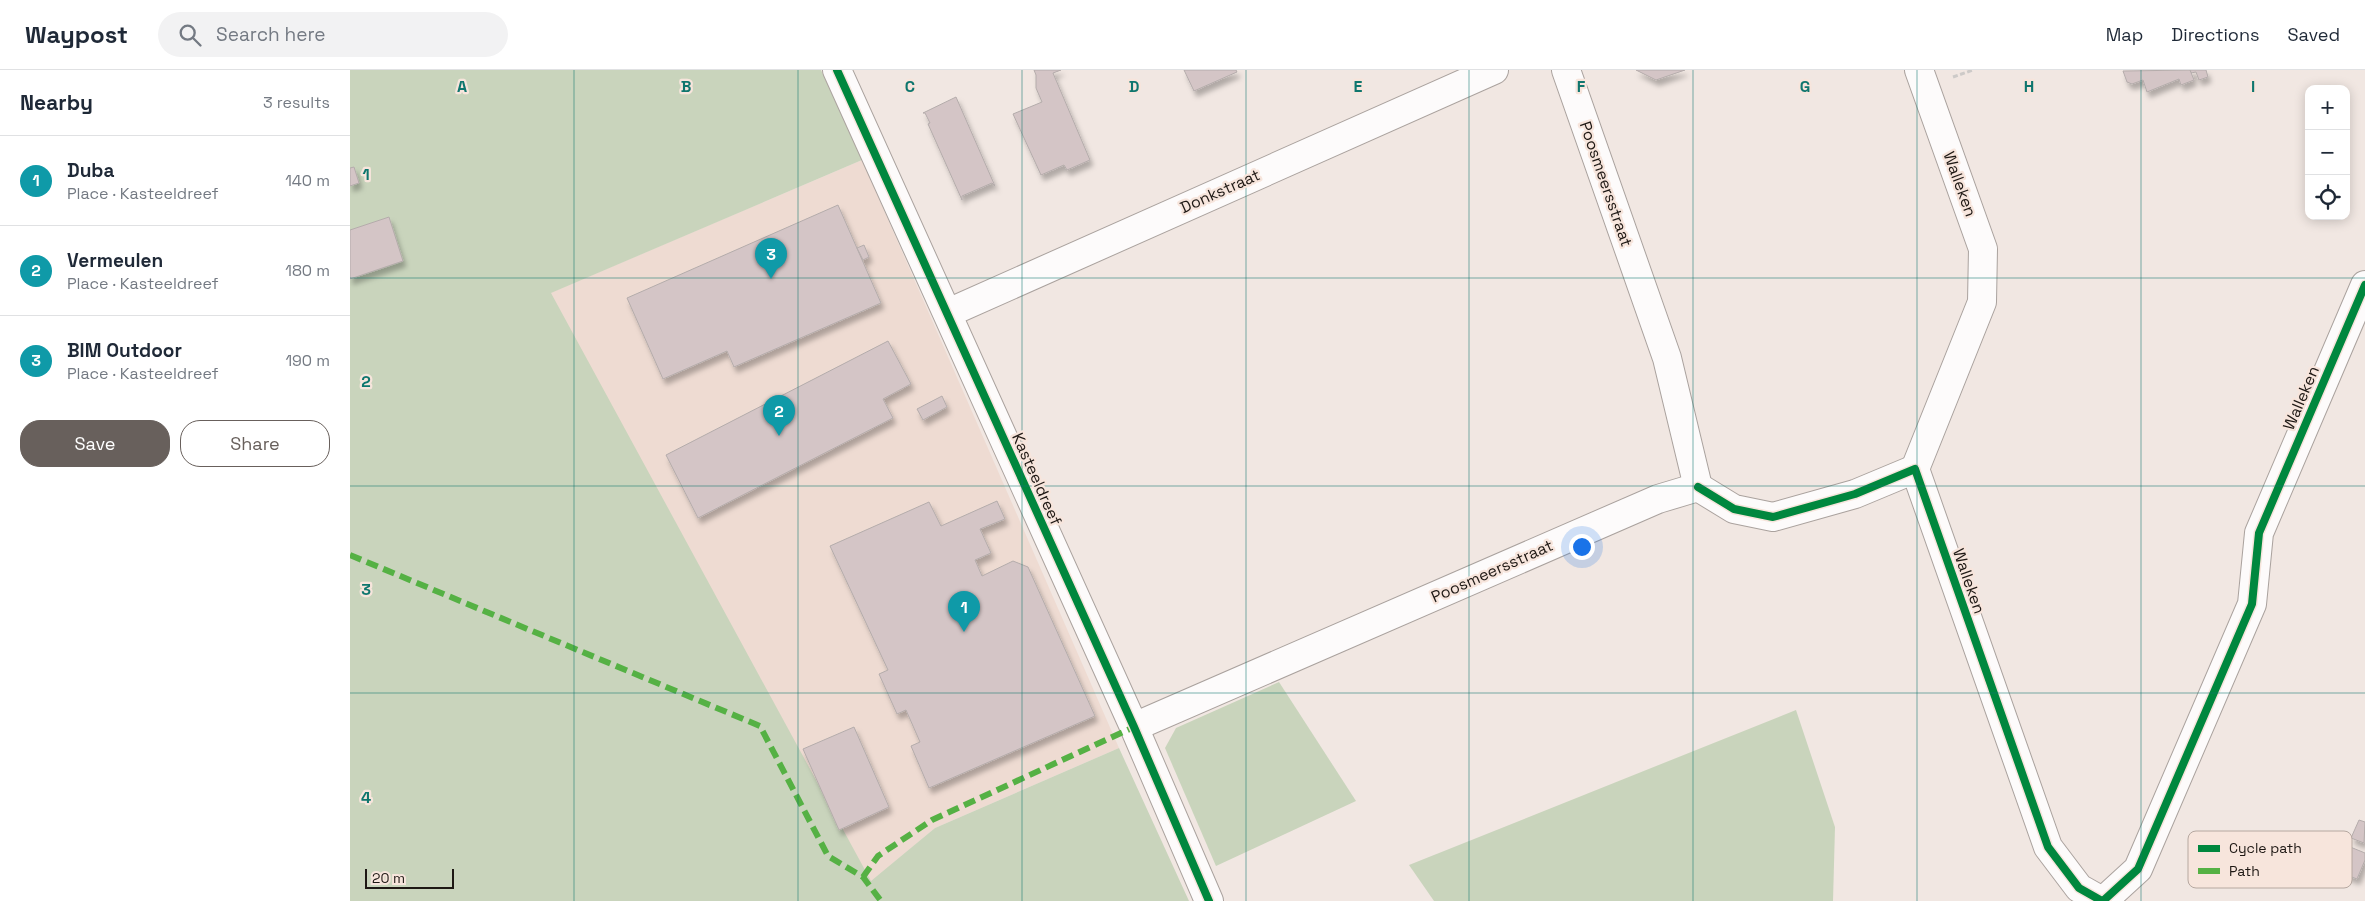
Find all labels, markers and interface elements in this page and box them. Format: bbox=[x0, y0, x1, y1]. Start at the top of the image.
search box bbox=[158, 12, 508, 57]
text: Waypost bbox=[25, 19, 128, 50]
icon: search bbox=[176, 21, 204, 49]
text: Search here bbox=[216, 22, 326, 47]
text: Map bbox=[2106, 23, 2143, 46]
text: Directions bbox=[2171, 23, 2260, 46]
text: Saved bbox=[2288, 23, 2340, 46]
text: A bbox=[457, 76, 467, 97]
text: B bbox=[681, 76, 691, 97]
text: C bbox=[905, 76, 915, 97]
text: D bbox=[1129, 76, 1139, 97]
text: E bbox=[1354, 76, 1363, 97]
text: F bbox=[1577, 76, 1586, 97]
text: G bbox=[1800, 76, 1810, 97]
text: H bbox=[2024, 76, 2034, 97]
text: I bbox=[2251, 76, 2255, 97]
map controls bbox=[2305, 85, 2350, 220]
button: + bbox=[2305, 85, 2350, 130]
text: Nearby bbox=[20, 89, 93, 116]
text: 3 results bbox=[263, 92, 330, 113]
street label: Poosmeersstraat bbox=[1575, 119, 1637, 249]
button: − bbox=[2305, 130, 2350, 175]
street label: Walleken bbox=[1939, 149, 1981, 219]
text: Duba bbox=[67, 158, 114, 183]
text: 1 bbox=[362, 164, 370, 185]
street label: Donkstraat bbox=[1177, 164, 1263, 218]
text: 1 bbox=[32, 170, 40, 191]
text: 140 m bbox=[285, 170, 330, 191]
button: locate bbox=[2305, 175, 2350, 220]
text: Place · Kasteeldreef bbox=[67, 183, 219, 204]
pin: 3 bbox=[755, 238, 787, 279]
text: Vermeulen bbox=[67, 248, 163, 273]
text: 2 bbox=[31, 260, 41, 281]
text: 180 m bbox=[285, 260, 330, 281]
text: Place · Kasteeldreef bbox=[67, 273, 219, 294]
text: BIM Outdoor bbox=[67, 338, 182, 363]
text: 3 bbox=[31, 350, 41, 371]
text: 190 m bbox=[285, 350, 330, 371]
text: Place · Kasteeldreef bbox=[67, 363, 219, 384]
street label: Walleken bbox=[2278, 363, 2324, 433]
text: 2 bbox=[361, 371, 371, 392]
pin: 2 bbox=[763, 395, 795, 436]
button: Save bbox=[20, 420, 170, 467]
button: Share bbox=[180, 420, 330, 467]
street label: Kasteeldreef bbox=[1007, 430, 1067, 528]
your location bbox=[1569, 534, 1595, 560]
street label: Poosmeersstraat bbox=[1428, 535, 1556, 607]
street label: Walleken bbox=[1948, 546, 1990, 616]
text: 3 bbox=[361, 579, 371, 600]
pin: 1 bbox=[948, 591, 980, 632]
text: 4 bbox=[361, 787, 371, 808]
legend bbox=[2188, 831, 2352, 888]
text: Cycle path bbox=[2229, 839, 2302, 857]
text: Path bbox=[2229, 862, 2260, 880]
scale bar bbox=[365, 866, 454, 889]
text: 20 m bbox=[372, 869, 405, 887]

